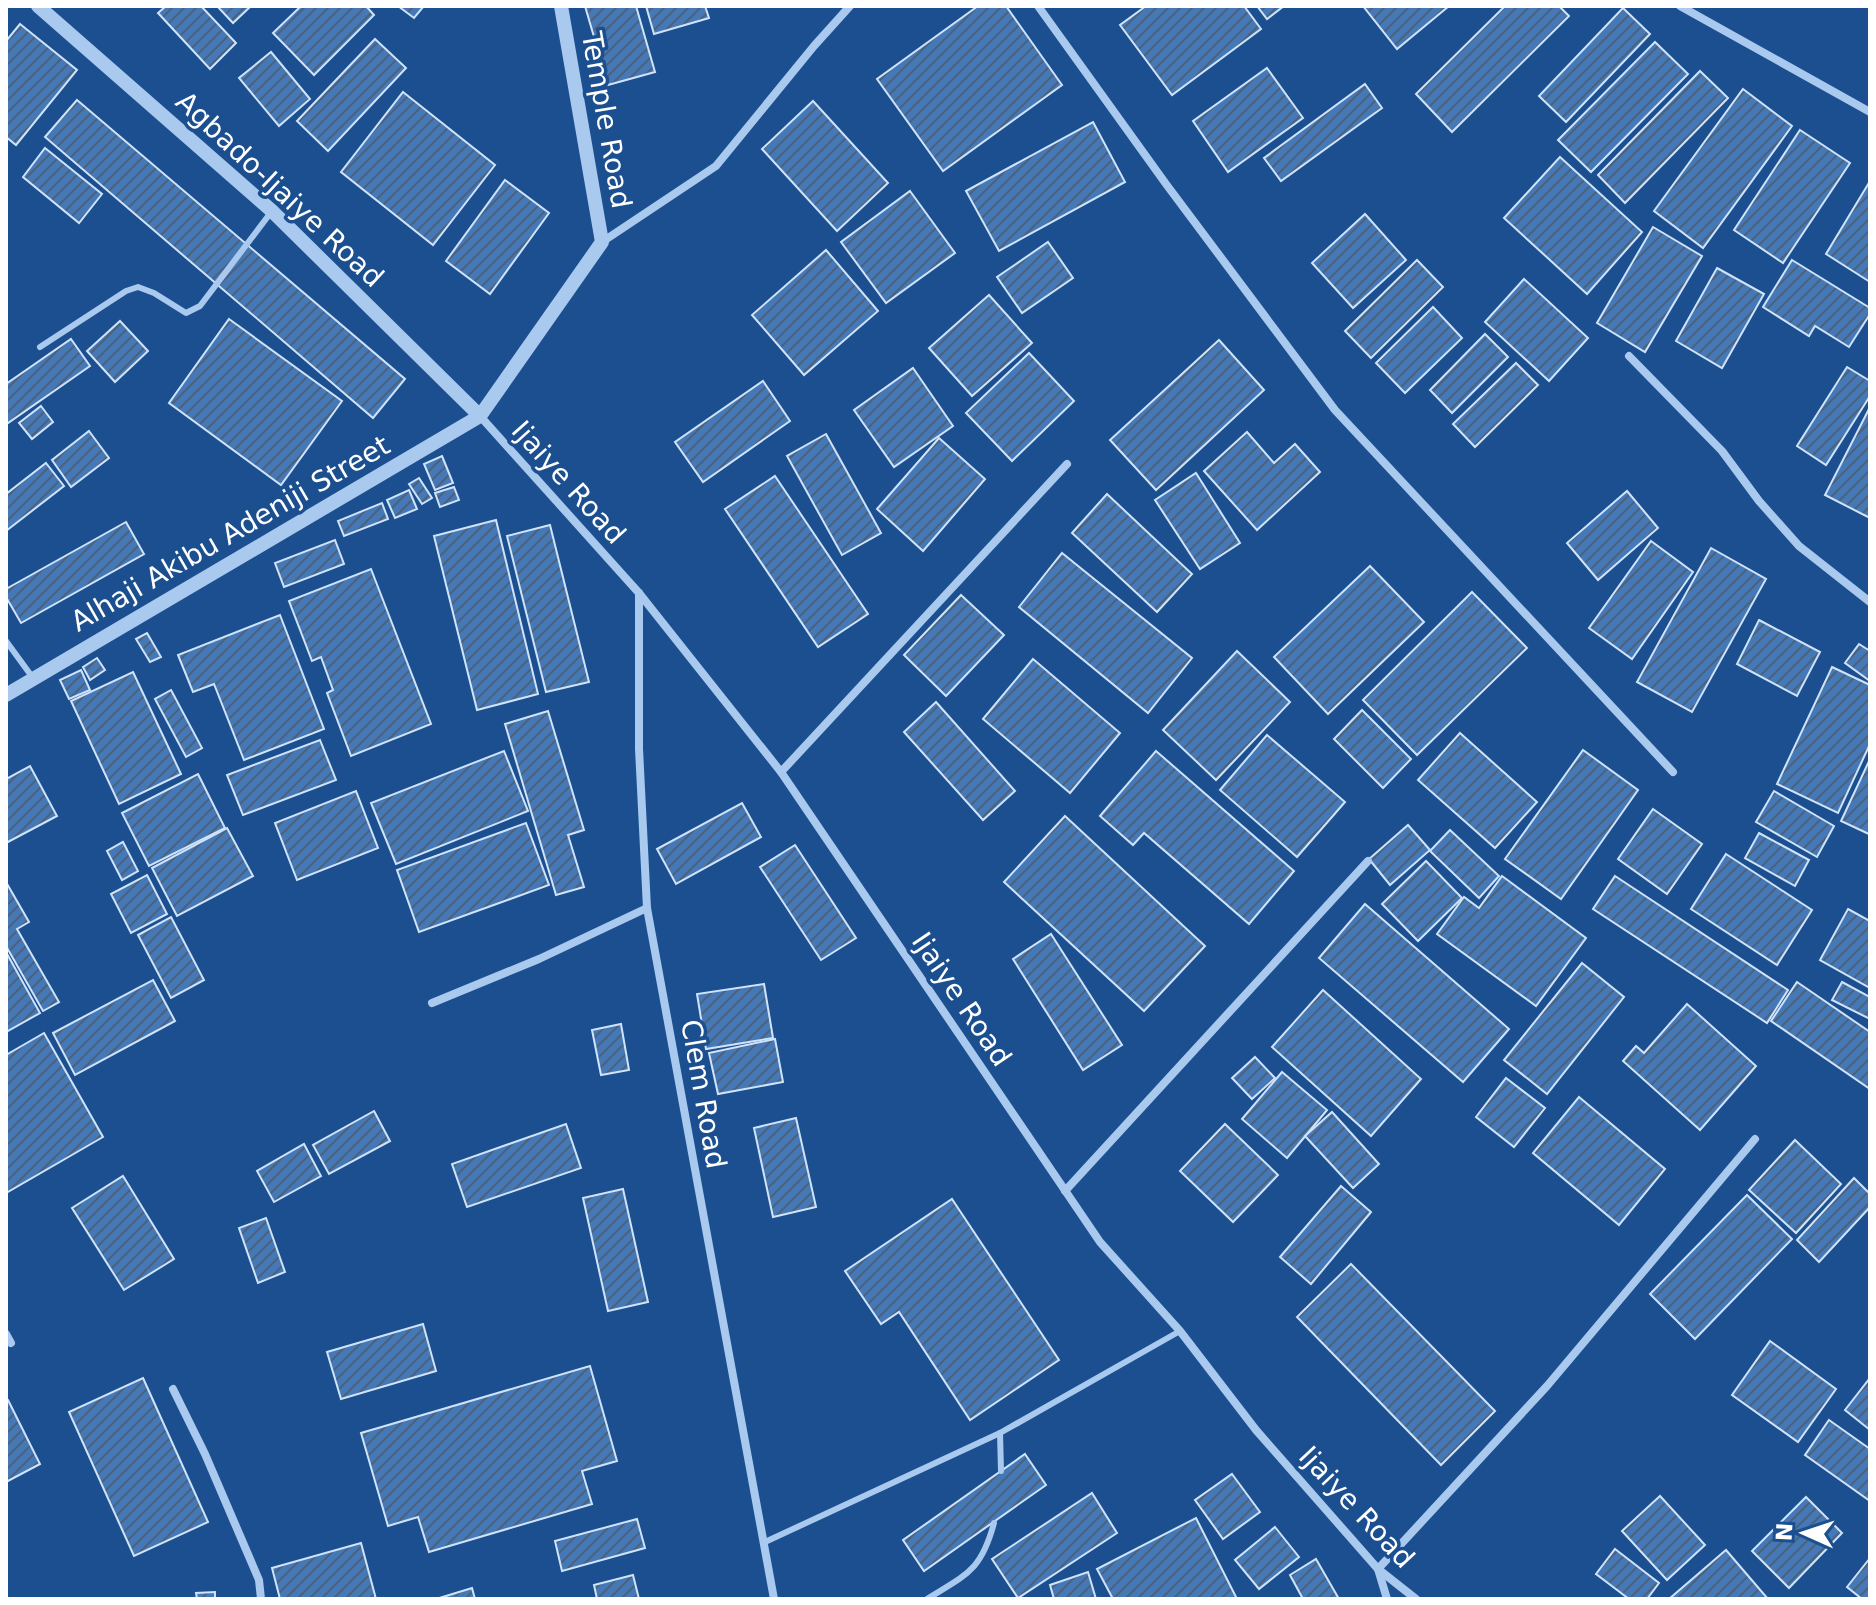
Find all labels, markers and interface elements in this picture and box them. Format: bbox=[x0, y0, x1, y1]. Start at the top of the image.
street label: Temple Road bbox=[575, 28, 638, 211]
street label: Agbado-Ijaiye Road bbox=[169, 85, 390, 294]
street label: Ijaiye Road bbox=[505, 414, 632, 551]
street label: Alhaji Akibu Adeniji Street bbox=[65, 428, 396, 638]
street label: Ijaiye Road bbox=[905, 926, 1018, 1072]
street label: Clem Road bbox=[674, 1017, 733, 1171]
street label: Ijaiye Road bbox=[1292, 1440, 1421, 1575]
north arrow bbox=[1764, 1493, 1844, 1573]
text: N bbox=[1772, 1522, 1797, 1542]

